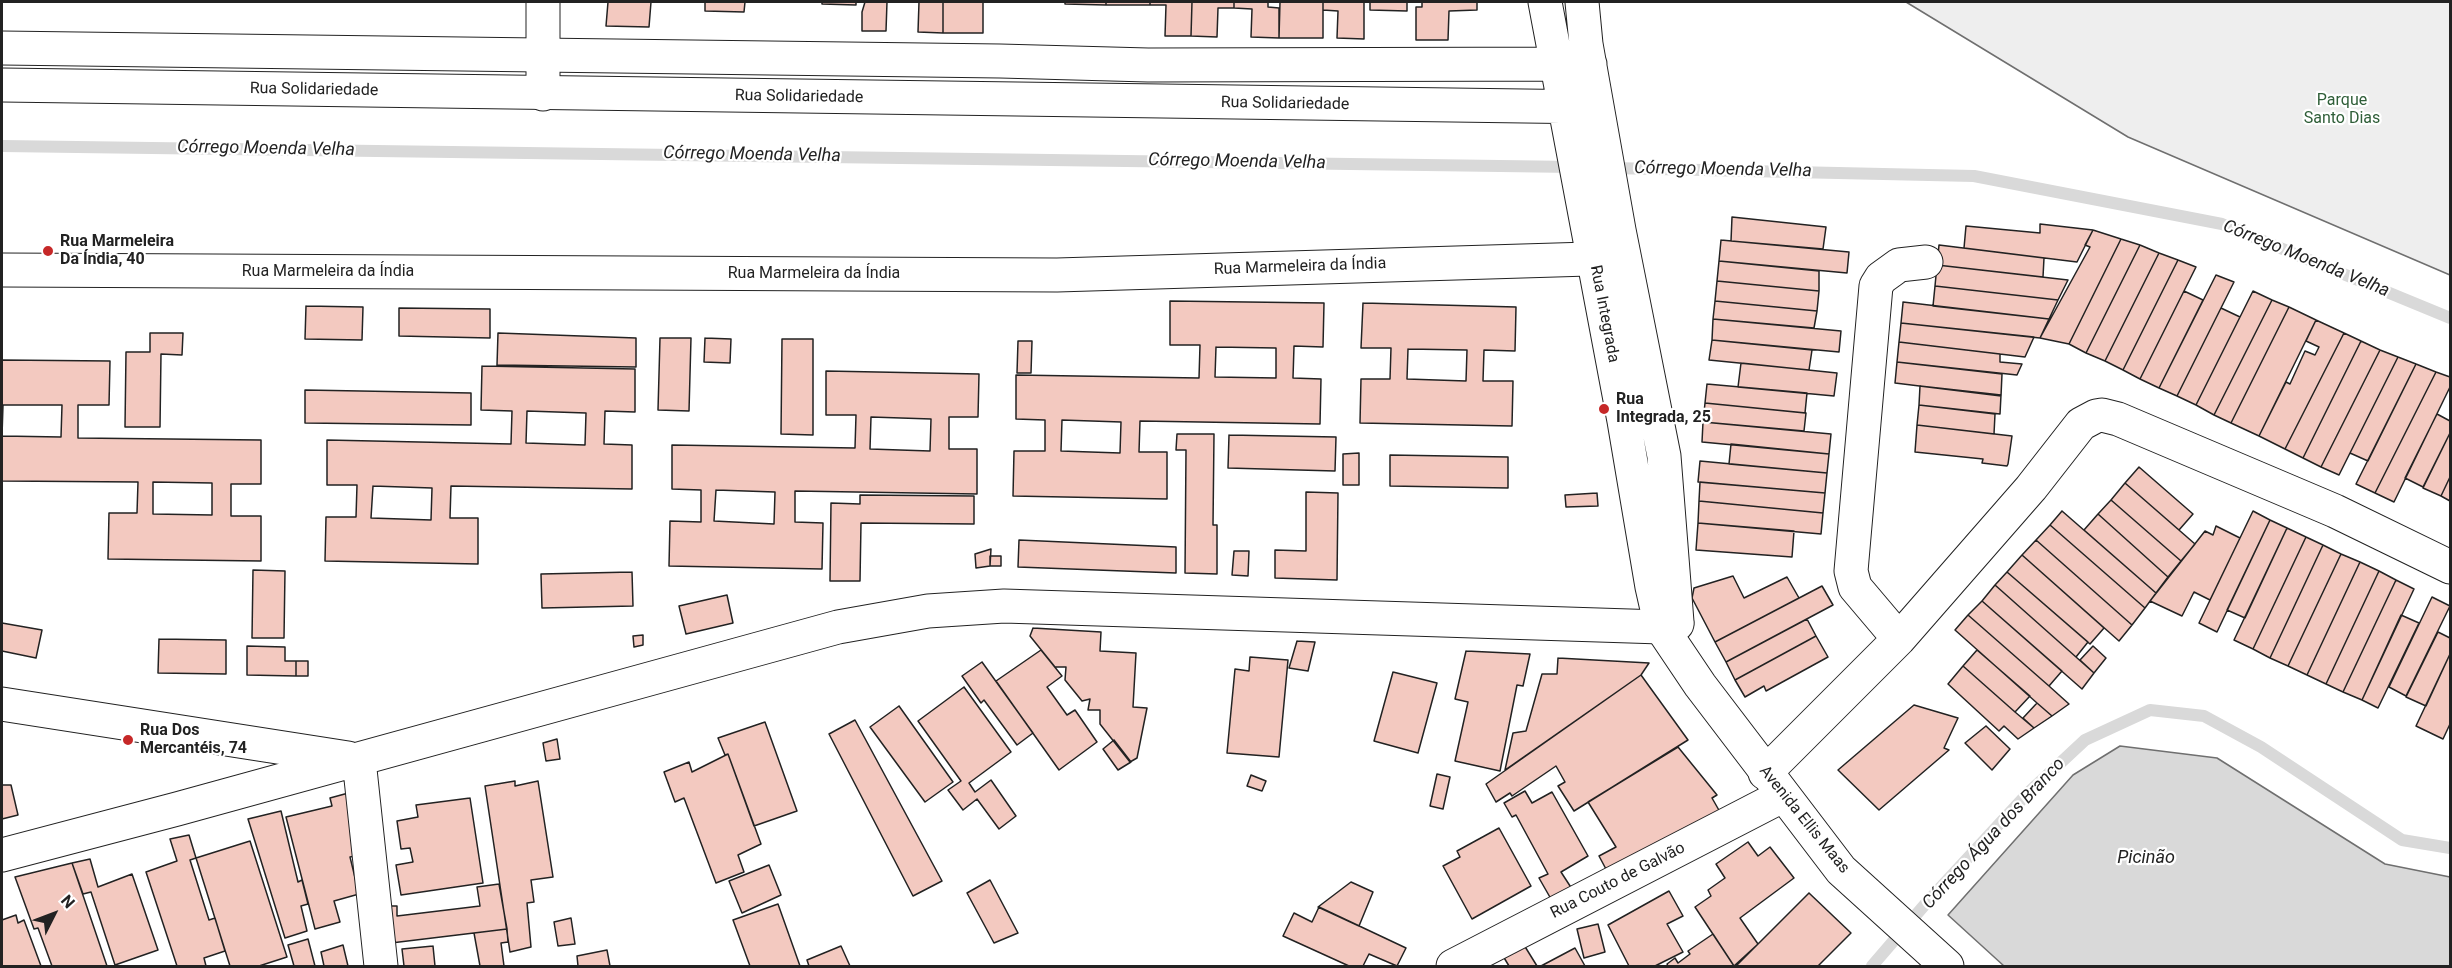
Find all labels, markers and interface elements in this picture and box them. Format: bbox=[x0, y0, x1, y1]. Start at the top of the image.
street label: Rua Solidariedade bbox=[250, 79, 378, 101]
street label: Rua Solidariedade bbox=[735, 86, 863, 108]
park label: Parque Santo Dias bbox=[2304, 91, 2380, 129]
street label: Rua Solidariedade bbox=[1221, 93, 1349, 115]
water label: Córrego Moenda Velha bbox=[177, 137, 355, 161]
water label: Córrego Moenda Velha bbox=[663, 143, 841, 167]
water label: Córrego Moenda Velha bbox=[1148, 150, 1326, 174]
water label: Córrego Moenda Velha bbox=[1634, 158, 1812, 182]
water label: Córrego Moenda Velha bbox=[2220, 216, 2392, 302]
place label: Rua Marmeleira Da Índia, 40 bbox=[60, 232, 174, 270]
marker: Rua Marmeleira Da Índia, 40 bbox=[41, 244, 55, 258]
street label: Rua Marmeleira da Índia bbox=[1213, 254, 1387, 280]
street label: Rua Marmeleira da Índia bbox=[242, 262, 414, 282]
street label: Rua Marmeleira da Índia bbox=[728, 264, 900, 284]
street label: Rua Integrada bbox=[1585, 264, 1623, 364]
place label: Rua Integrada, 25 bbox=[1616, 390, 1711, 428]
marker: Rua Integrada, 25 bbox=[1597, 402, 1611, 416]
place label: Rua Dos Mercantéis, 74 bbox=[140, 721, 247, 759]
marker: Rua Dos Mercantéis, 74 bbox=[121, 733, 135, 747]
water label: Córrego Água dos Branco bbox=[1918, 754, 2070, 914]
street label: Avenida Ellis Maas bbox=[1755, 762, 1853, 878]
street label: Rua Couto de Galvão bbox=[1548, 839, 1688, 923]
water label: Picinão bbox=[2117, 847, 2175, 869]
north arrow bbox=[24, 884, 84, 944]
text: N bbox=[57, 891, 79, 912]

